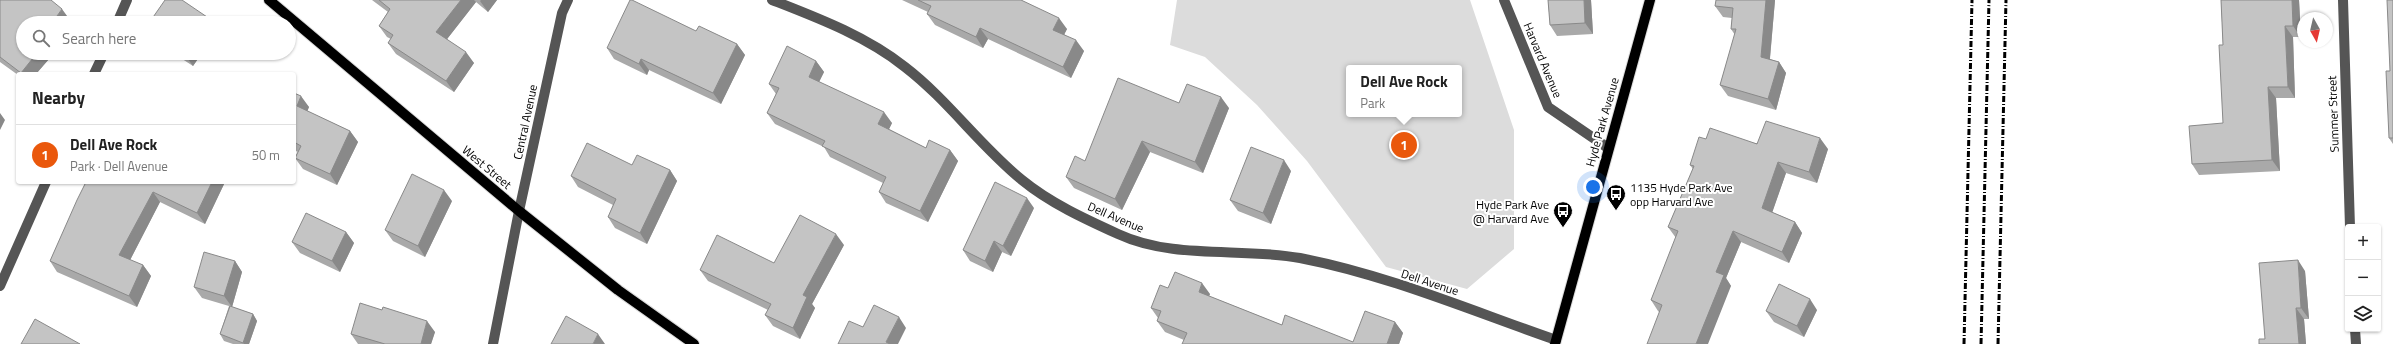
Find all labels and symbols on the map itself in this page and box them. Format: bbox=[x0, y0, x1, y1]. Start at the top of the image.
north arrow bbox=[2297, 12, 2333, 48]
street label: Harvard Avenue bbox=[1519, 19, 1567, 101]
street label: Hyde Park Avenue bbox=[1580, 75, 1624, 169]
street label: Summer Street bbox=[2322, 75, 2344, 153]
street label: Central Avenue bbox=[508, 83, 542, 161]
pin: 1 bbox=[1391, 130, 1417, 160]
street label: West Street bbox=[458, 140, 517, 194]
your location bbox=[1583, 177, 1603, 197]
place label: 1135 Hyde Park Ave opp Harvard Ave bbox=[1630, 178, 1733, 211]
bus stop icon: 1135 Hyde Park Ave opp Harvard Ave bbox=[1605, 183, 1627, 211]
place label: Hyde Park Ave @ Harvard Ave bbox=[1473, 195, 1549, 228]
street label: Dell Avenue bbox=[1085, 197, 1147, 237]
bus stop icon: Hyde Park Ave @ Harvard Ave bbox=[1552, 200, 1574, 228]
street label: Dell Avenue bbox=[1399, 264, 1461, 300]

